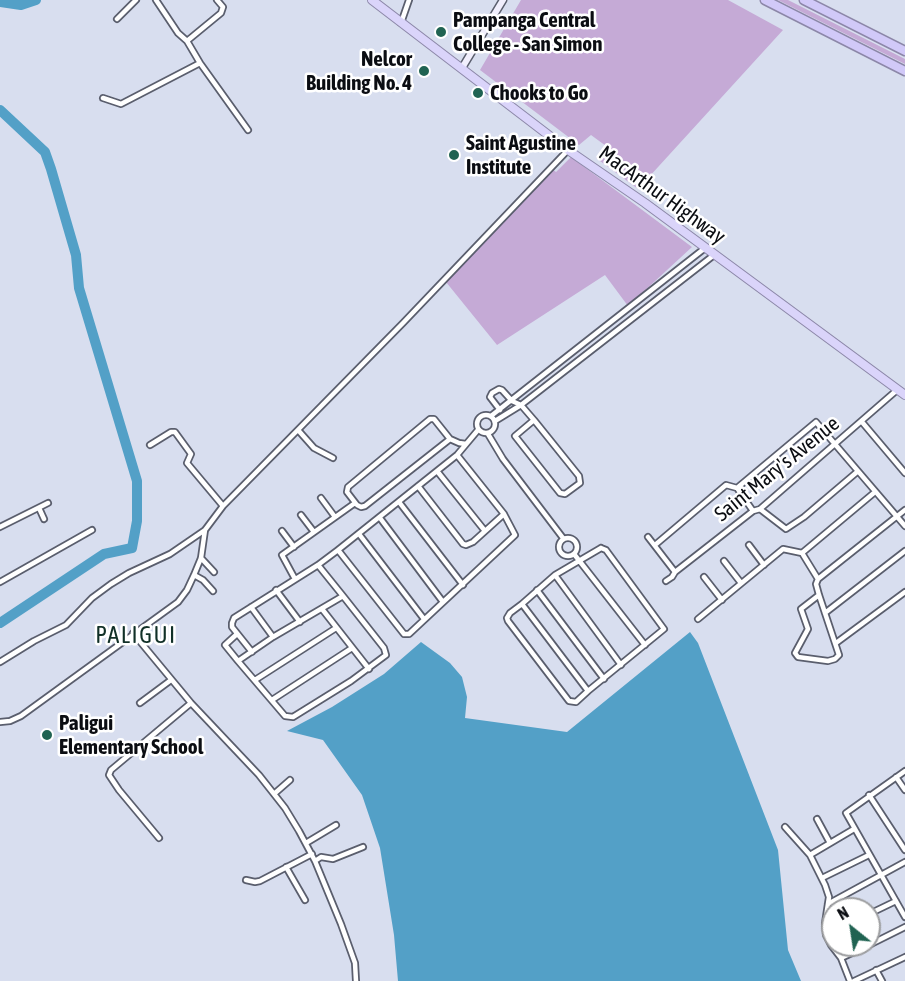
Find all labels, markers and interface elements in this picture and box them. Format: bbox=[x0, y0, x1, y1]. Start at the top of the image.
place label: Pampanga Central College - San Simon bbox=[453, 7, 602, 57]
marker: Pampanga Central College - San Simon bbox=[434, 25, 448, 39]
place label: Nelcor Building No. 4 bbox=[306, 46, 412, 96]
marker: Nelcor Building No. 4 bbox=[417, 64, 431, 78]
place label: Chooks to Go bbox=[490, 80, 588, 106]
marker: Chooks to Go bbox=[471, 86, 485, 100]
place label: Saint Agustine Institute bbox=[466, 130, 576, 180]
street label: MacArthur Highway bbox=[594, 141, 730, 249]
marker: Saint Agustine Institute bbox=[447, 148, 461, 162]
street label: Saint Mary's Avenue bbox=[710, 411, 844, 527]
district label: PALIGUI bbox=[95, 621, 177, 649]
place label: Paligui Elementary School bbox=[59, 710, 203, 760]
marker: Paligui Elementary School bbox=[40, 728, 54, 742]
north arrow bbox=[821, 897, 881, 957]
text: N bbox=[834, 903, 852, 923]

